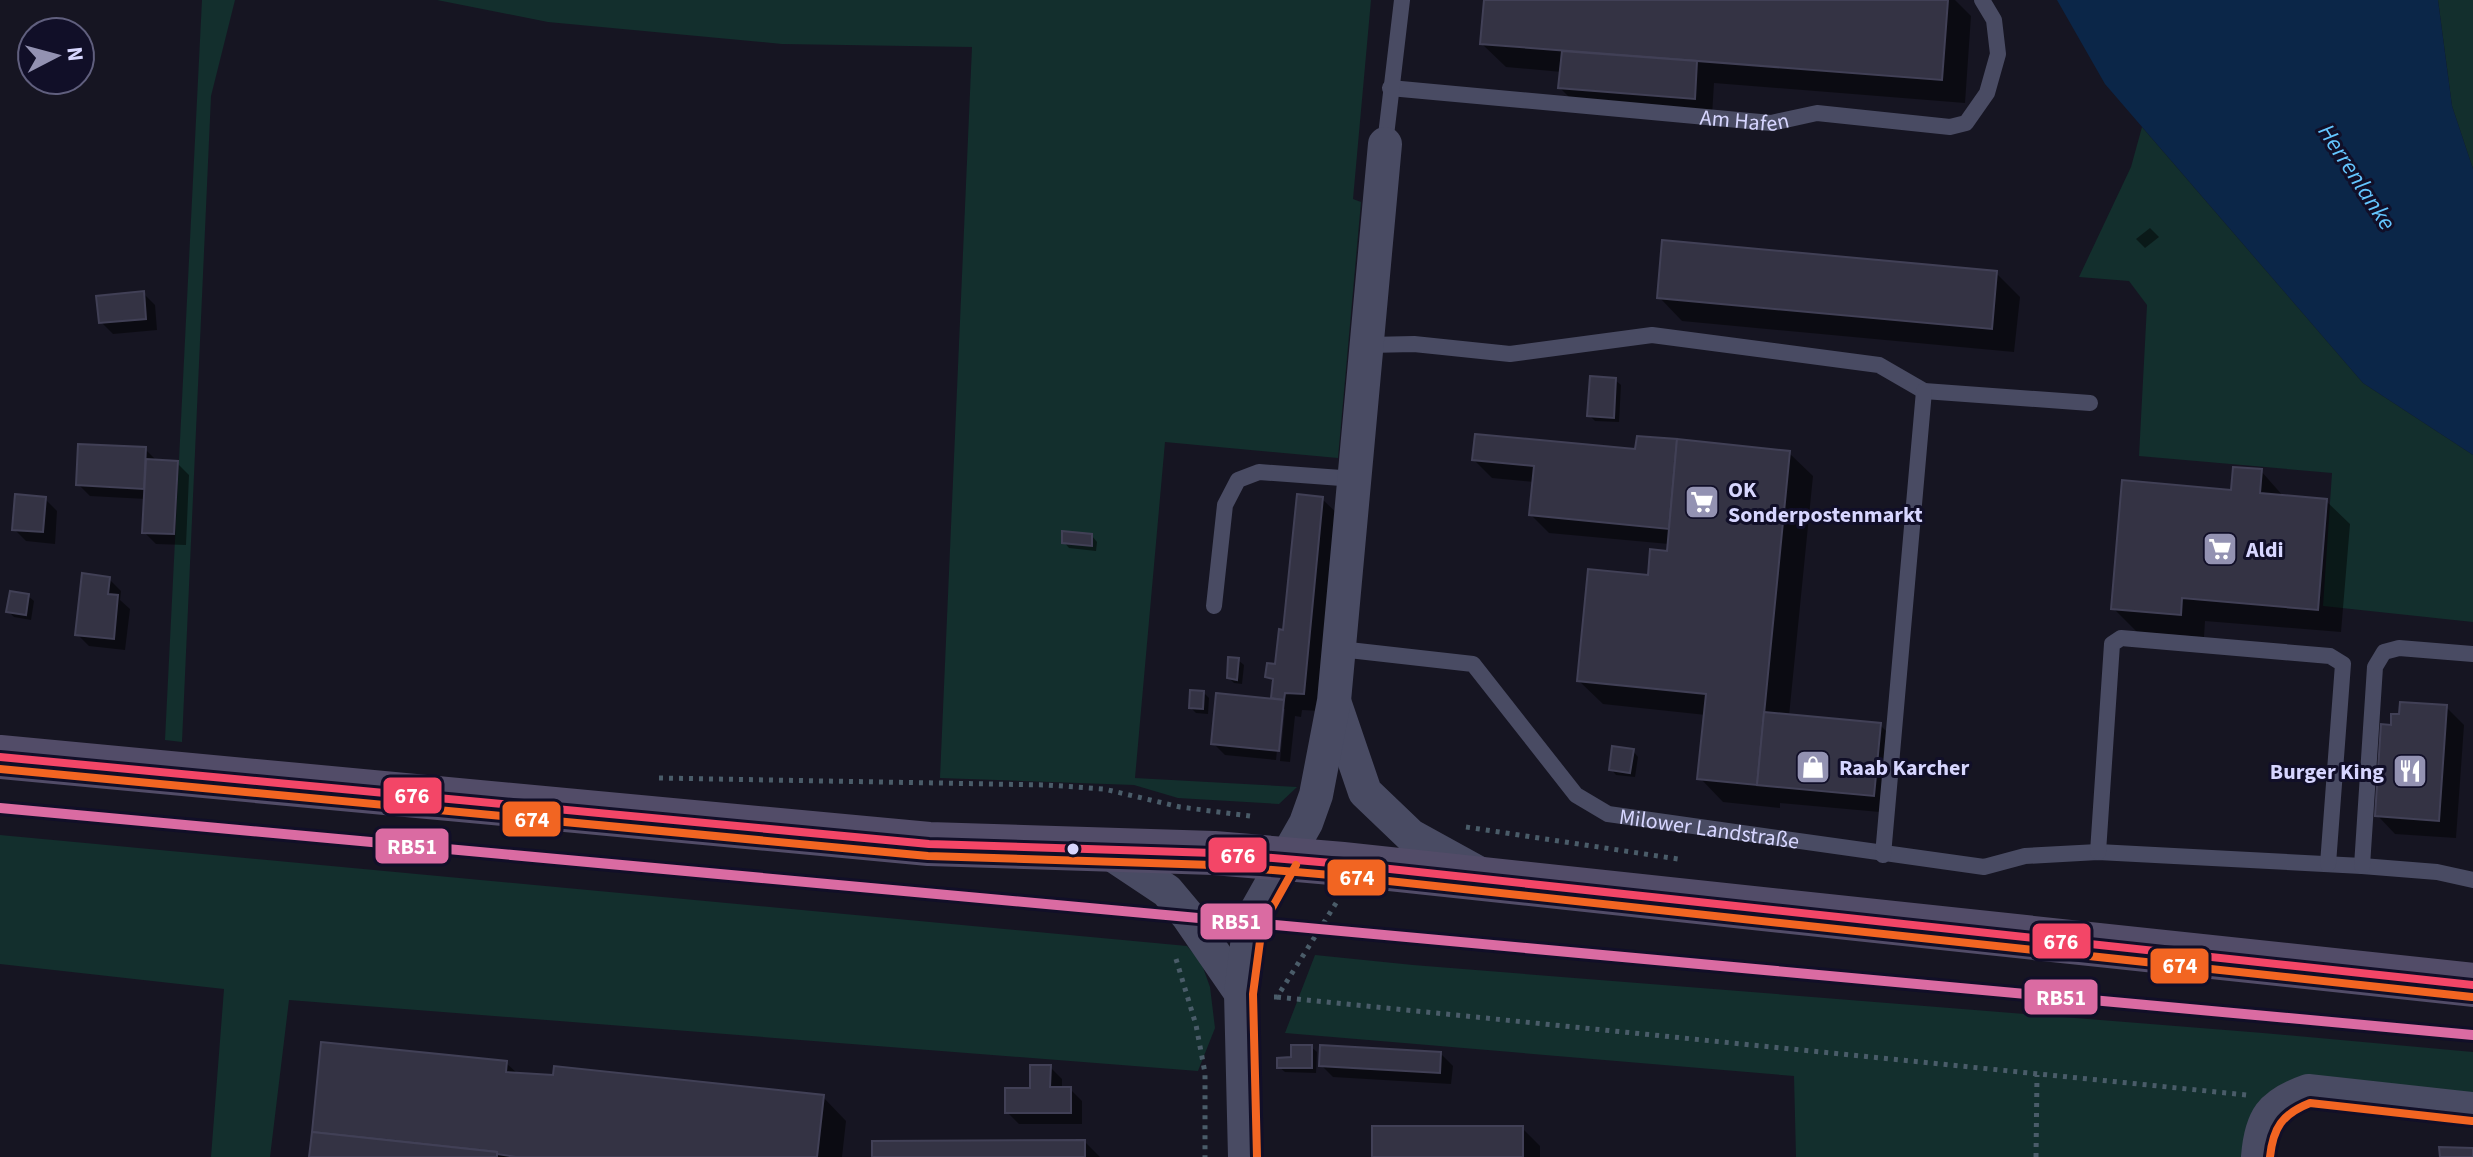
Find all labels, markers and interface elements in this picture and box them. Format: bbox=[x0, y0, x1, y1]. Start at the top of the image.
north arrow bbox=[16, 16, 96, 96]
text: N bbox=[58, 45, 92, 63]
street label: Am Hafen bbox=[1699, 102, 1792, 141]
water label: Herrenlanke bbox=[2309, 117, 2404, 237]
place label: OK Sonderpostenmarkt bbox=[1728, 474, 1923, 531]
supermarket icon: OK Sonderpostenmarkt bbox=[1683, 483, 1721, 521]
supermarket icon: Aldi bbox=[2201, 530, 2239, 568]
place label: Aldi bbox=[2245, 534, 2284, 566]
shop icon: Raab Karcher bbox=[1794, 748, 1832, 786]
place label: Raab Karcher bbox=[1839, 752, 1969, 784]
restaurant icon: Burger King bbox=[2391, 752, 2429, 790]
place label: Burger King bbox=[2270, 756, 2384, 788]
line badge: 676 bbox=[382, 776, 443, 815]
text: 676 bbox=[395, 780, 429, 812]
line badge: 674 bbox=[501, 800, 562, 838]
street label: Milower Landstraße bbox=[1617, 801, 1801, 858]
text: 674 bbox=[515, 804, 550, 836]
line badge: RB51 bbox=[374, 827, 450, 865]
text: RB51 bbox=[387, 831, 437, 863]
line badge: 676 bbox=[1207, 836, 1268, 874]
text: 676 bbox=[1221, 840, 1255, 872]
unlabelled marker bbox=[1065, 841, 1081, 857]
line badge: 674 bbox=[1326, 858, 1387, 897]
text: 674 bbox=[1340, 862, 1375, 894]
line badge: RB51 bbox=[1199, 902, 1274, 941]
text: RB51 bbox=[1211, 906, 1261, 938]
line badge: 676 bbox=[2031, 922, 2092, 960]
text: 676 bbox=[2044, 926, 2078, 958]
line badge: 674 bbox=[2149, 947, 2210, 985]
text: 674 bbox=[2163, 950, 2198, 982]
line badge: RB51 bbox=[2023, 978, 2099, 1016]
text: RB51 bbox=[2036, 982, 2086, 1014]

